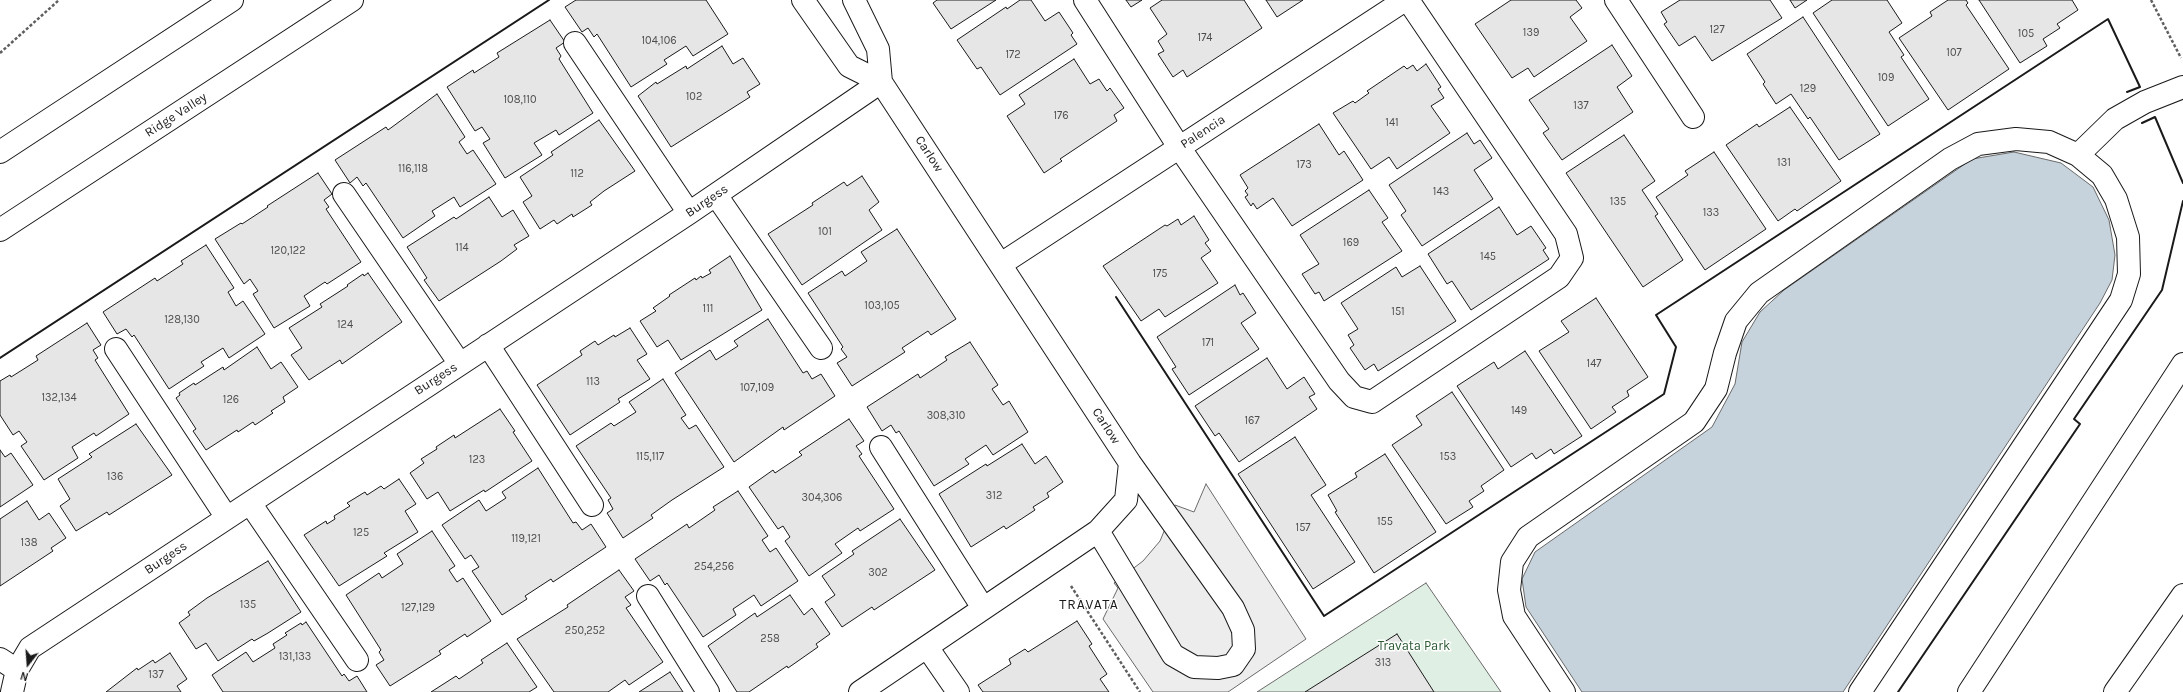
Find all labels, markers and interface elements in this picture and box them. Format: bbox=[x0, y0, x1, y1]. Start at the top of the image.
house number: 127 bbox=[1709, 23, 1725, 37]
house number: 139 bbox=[1523, 26, 1539, 40]
house number: 105 bbox=[2018, 27, 2034, 41]
house number: 174 bbox=[1198, 31, 1212, 45]
house number: 104,106 bbox=[641, 34, 677, 48]
house number: 107 bbox=[1946, 46, 1962, 60]
house number: 172 bbox=[1005, 48, 1021, 62]
house number: 109 bbox=[1878, 71, 1894, 85]
house number: 129 bbox=[1800, 82, 1816, 96]
street label: Ridge Valley bbox=[142, 89, 210, 141]
house number: 102 bbox=[686, 90, 702, 104]
house number: 108,110 bbox=[503, 93, 537, 107]
house number: 137 bbox=[1573, 99, 1589, 113]
house number: 176 bbox=[1053, 109, 1069, 123]
street label: Palencia bbox=[1178, 112, 1228, 152]
house number: 141 bbox=[1385, 116, 1399, 130]
street label: Carlow bbox=[912, 133, 946, 175]
house number: 131 bbox=[1777, 156, 1791, 170]
house number: 173 bbox=[1296, 158, 1312, 172]
house number: 116,118 bbox=[398, 162, 428, 176]
house number: 112 bbox=[570, 167, 584, 181]
street label: Burgess bbox=[683, 181, 731, 221]
house number: 143 bbox=[1433, 185, 1449, 199]
house number: 135 bbox=[1610, 195, 1626, 209]
house number: 133 bbox=[1703, 206, 1719, 220]
house number: 101 bbox=[818, 225, 832, 239]
house number: 169 bbox=[1343, 236, 1359, 250]
house number: 114 bbox=[455, 241, 469, 255]
house number: 120,122 bbox=[270, 244, 306, 258]
house number: 145 bbox=[1480, 250, 1496, 264]
house number: 175 bbox=[1152, 267, 1168, 281]
house number: 103,105 bbox=[864, 299, 900, 313]
house number: 111 bbox=[703, 302, 713, 316]
house number: 151 bbox=[1391, 305, 1405, 319]
house number: 128,130 bbox=[164, 313, 200, 327]
house number: 124 bbox=[337, 318, 353, 332]
house number: 171 bbox=[1202, 336, 1214, 350]
house number: 147 bbox=[1587, 357, 1601, 371]
street label: Burgess bbox=[412, 359, 460, 399]
house number: 113 bbox=[586, 375, 600, 389]
house number: 107,109 bbox=[740, 381, 774, 395]
house number: 132,134 bbox=[41, 391, 77, 405]
house number: 126 bbox=[223, 393, 239, 407]
house number: 149 bbox=[1511, 404, 1527, 418]
street label: Carlow bbox=[1089, 405, 1123, 447]
house number: 308,310 bbox=[927, 409, 965, 423]
house number: 167 bbox=[1244, 414, 1260, 428]
house number: 115,117 bbox=[636, 450, 664, 464]
house number: 153 bbox=[1440, 450, 1456, 464]
house number: 123 bbox=[469, 453, 485, 467]
house number: 136 bbox=[107, 470, 123, 484]
house number: 312 bbox=[986, 489, 1002, 503]
house number: 304,306 bbox=[802, 491, 842, 505]
house number: 155 bbox=[1377, 515, 1393, 529]
house number: 157 bbox=[1295, 521, 1311, 535]
house number: 125 bbox=[353, 526, 369, 540]
house number: 119,121 bbox=[511, 532, 541, 546]
house number: 138 bbox=[21, 536, 37, 550]
street label: Burgess bbox=[142, 538, 190, 578]
house number: 254,256 bbox=[694, 560, 734, 574]
house number: 302 bbox=[868, 566, 888, 580]
district label: TRAVATA bbox=[1059, 597, 1119, 613]
house number: 135 bbox=[240, 598, 256, 612]
house number: 127,129 bbox=[401, 601, 435, 615]
house number: 250,252 bbox=[565, 624, 605, 638]
house number: 258 bbox=[760, 632, 780, 646]
park label: Travata Park bbox=[1378, 638, 1450, 654]
north arrow bbox=[8, 644, 48, 684]
house number: 131,133 bbox=[279, 650, 311, 664]
house number: 313 bbox=[1375, 656, 1391, 670]
house number: 137 bbox=[148, 668, 164, 682]
text: N bbox=[19, 669, 30, 683]

